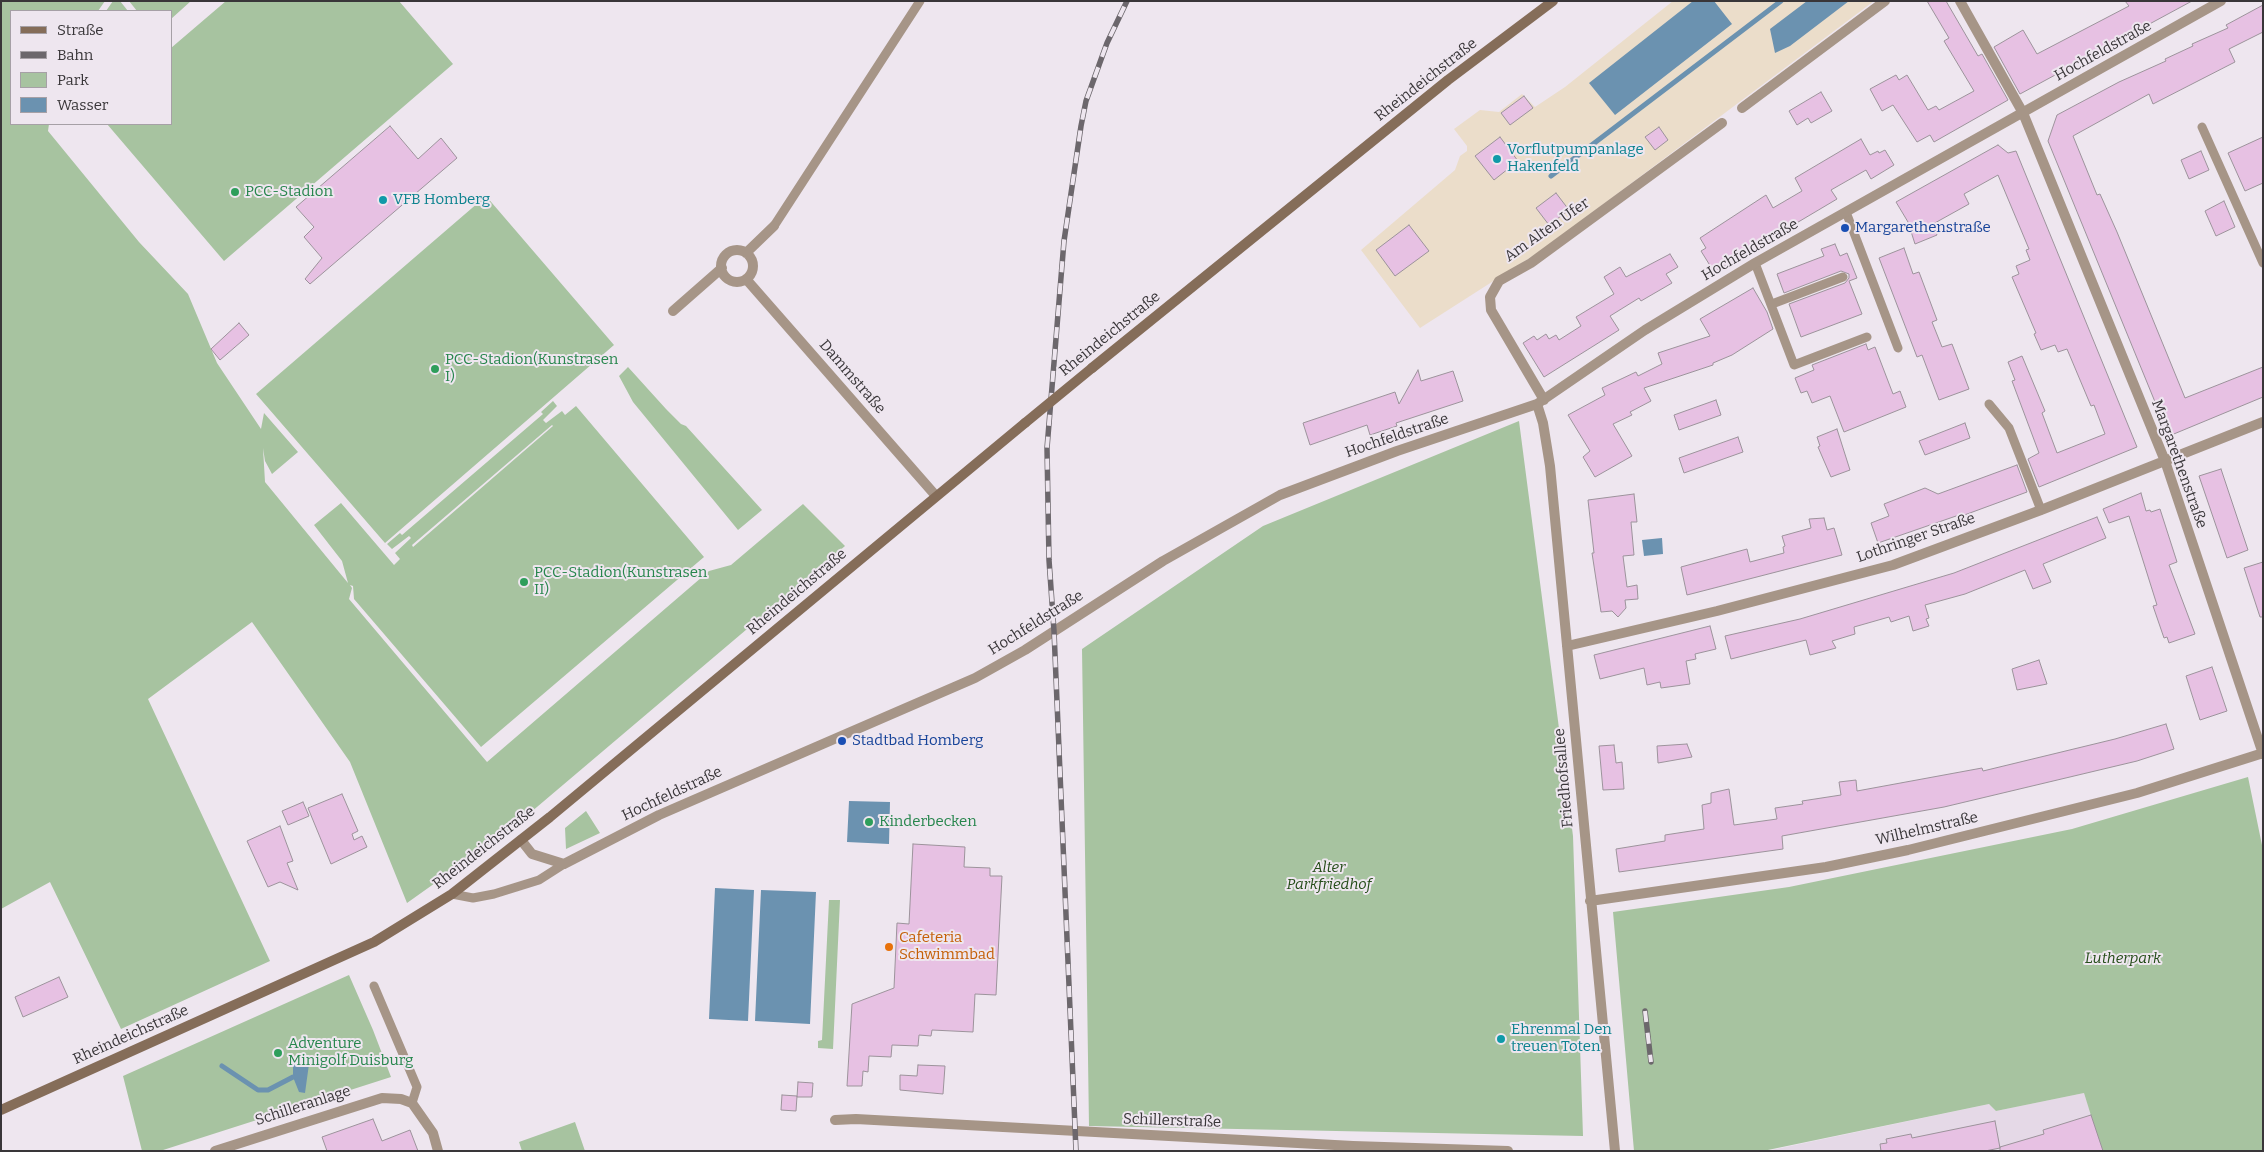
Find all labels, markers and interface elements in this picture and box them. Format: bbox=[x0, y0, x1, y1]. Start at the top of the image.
legend bbox=[10, 10, 172, 125]
street label: Hochfeldstraße bbox=[2051, 17, 2155, 85]
text: Straße bbox=[57, 21, 103, 39]
street label: Rheindeichstraße bbox=[1371, 35, 1481, 125]
text: Bahn bbox=[57, 46, 93, 64]
text: Park bbox=[57, 71, 89, 89]
text: Wasser bbox=[57, 96, 108, 114]
place label: Vorflutpumpanlage Hakenfeld bbox=[1507, 141, 1644, 176]
marker: Vorflutpumpanlage Hakenfeld bbox=[1491, 153, 1503, 165]
place label: PCC-Stadion bbox=[245, 183, 333, 201]
marker: PCC-Stadion bbox=[229, 186, 241, 198]
place label: VFB Homberg bbox=[393, 191, 490, 209]
marker: VFB Homberg bbox=[377, 194, 389, 206]
street label: Am Alten Ufer bbox=[1501, 194, 1593, 266]
street label: Hochfeldstraße bbox=[1699, 215, 1801, 285]
place label: Margarethenstraße bbox=[1855, 219, 1991, 237]
marker: Margarethenstraße bbox=[1839, 222, 1851, 234]
street label: Rheindeichstraße bbox=[1056, 288, 1164, 380]
street label: Dammstraße bbox=[815, 336, 889, 418]
place label: PCC-Stadion(Kunstrasen I) bbox=[445, 351, 618, 386]
marker: PCC-Stadion(Kunstrasen I) bbox=[429, 363, 441, 375]
street label: Margarethenstraße bbox=[2147, 397, 2211, 531]
street label: Hochfeldstraße bbox=[1343, 410, 1451, 462]
street label: Lothringer Straße bbox=[1854, 509, 1978, 567]
street label: Rheindeichstraße bbox=[744, 545, 850, 639]
place label: PCC-Stadion(Kunstrasen II) bbox=[534, 564, 707, 599]
marker: PCC-Stadion(Kunstrasen II) bbox=[518, 576, 530, 588]
street label: Hochfeldstraße bbox=[985, 587, 1087, 659]
street label: Friedhofsallee bbox=[1551, 728, 1577, 828]
place label: Stadtbad Homberg bbox=[852, 732, 983, 750]
marker: Stadtbad Homberg bbox=[836, 735, 848, 747]
street label: Hochfeldstraße bbox=[619, 763, 725, 825]
street label: Rheindeichstraße bbox=[429, 803, 539, 893]
street label: Wilhelmstraße bbox=[1874, 808, 1980, 850]
place label: Kinderbecken bbox=[879, 813, 977, 831]
marker: Kinderbecken bbox=[863, 816, 875, 828]
park label: Alter Parkfriedhof bbox=[1287, 859, 1371, 894]
place label: Cafeteria Schwimmbad bbox=[899, 929, 995, 964]
marker: Cafeteria Schwimmbad bbox=[883, 941, 895, 953]
park label: Lutherpark bbox=[2085, 950, 2161, 968]
street label: Rheindeichstraße bbox=[70, 1001, 192, 1069]
place label: Ehrenmal Den treuen Toten bbox=[1511, 1021, 1612, 1056]
marker: Ehrenmal Den treuen Toten bbox=[1495, 1033, 1507, 1045]
place label: Adventure Minigolf Duisburg bbox=[288, 1035, 413, 1070]
marker: Adventure Minigolf Duisburg bbox=[272, 1047, 284, 1059]
street label: Schilleranlage bbox=[253, 1082, 353, 1130]
street label: Schillerstraße bbox=[1123, 1110, 1221, 1132]

